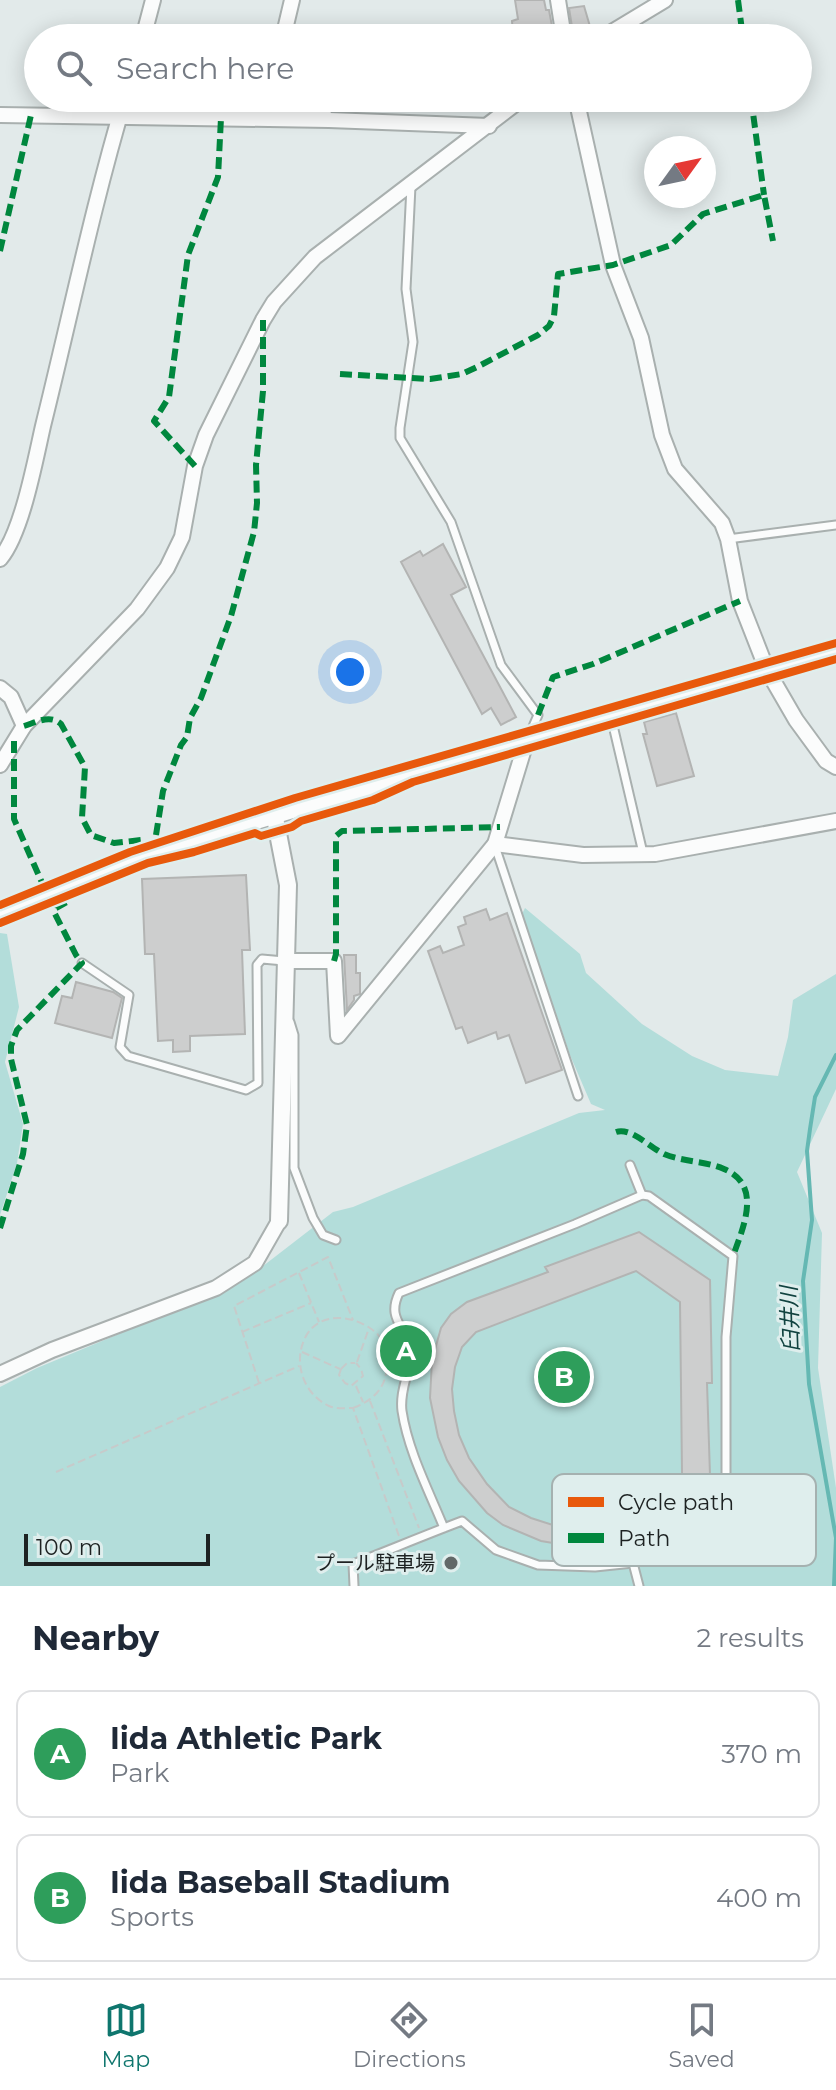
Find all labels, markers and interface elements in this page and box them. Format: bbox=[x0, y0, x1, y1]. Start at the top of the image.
search box bbox=[24, 24, 812, 112]
icon: search bbox=[52, 46, 96, 90]
text: Search here bbox=[116, 50, 294, 87]
north arrow bbox=[644, 136, 716, 208]
your location bbox=[330, 652, 370, 692]
water label: 臼井川 bbox=[775, 1284, 805, 1352]
pin: A bbox=[380, 1321, 432, 1381]
pin: B bbox=[538, 1347, 590, 1407]
legend bbox=[552, 1474, 816, 1566]
text: Cycle path bbox=[618, 1489, 734, 1516]
text: Path bbox=[618, 1525, 670, 1552]
scale bar bbox=[24, 1530, 210, 1566]
text: 100 m bbox=[36, 1534, 102, 1561]
place label: プール駐車場 bbox=[315, 1551, 435, 1575]
marker: プール駐車場 bbox=[442, 1554, 460, 1572]
text: Nearby bbox=[32, 1617, 159, 1659]
text: 2 results bbox=[696, 1622, 804, 1654]
text: Iida Athletic Park bbox=[110, 1720, 382, 1757]
text: A bbox=[50, 1738, 70, 1770]
text: 370 m bbox=[721, 1738, 802, 1770]
text: Park bbox=[110, 1757, 169, 1789]
text: Iida Baseball Stadium bbox=[110, 1864, 451, 1901]
text: B bbox=[50, 1882, 70, 1914]
text: 400 m bbox=[716, 1882, 802, 1914]
text: Sports bbox=[110, 1901, 194, 1933]
tab: Map bbox=[101, 1998, 150, 2073]
tab: Directions bbox=[353, 1998, 466, 2073]
tab: Saved bbox=[669, 1998, 735, 2073]

